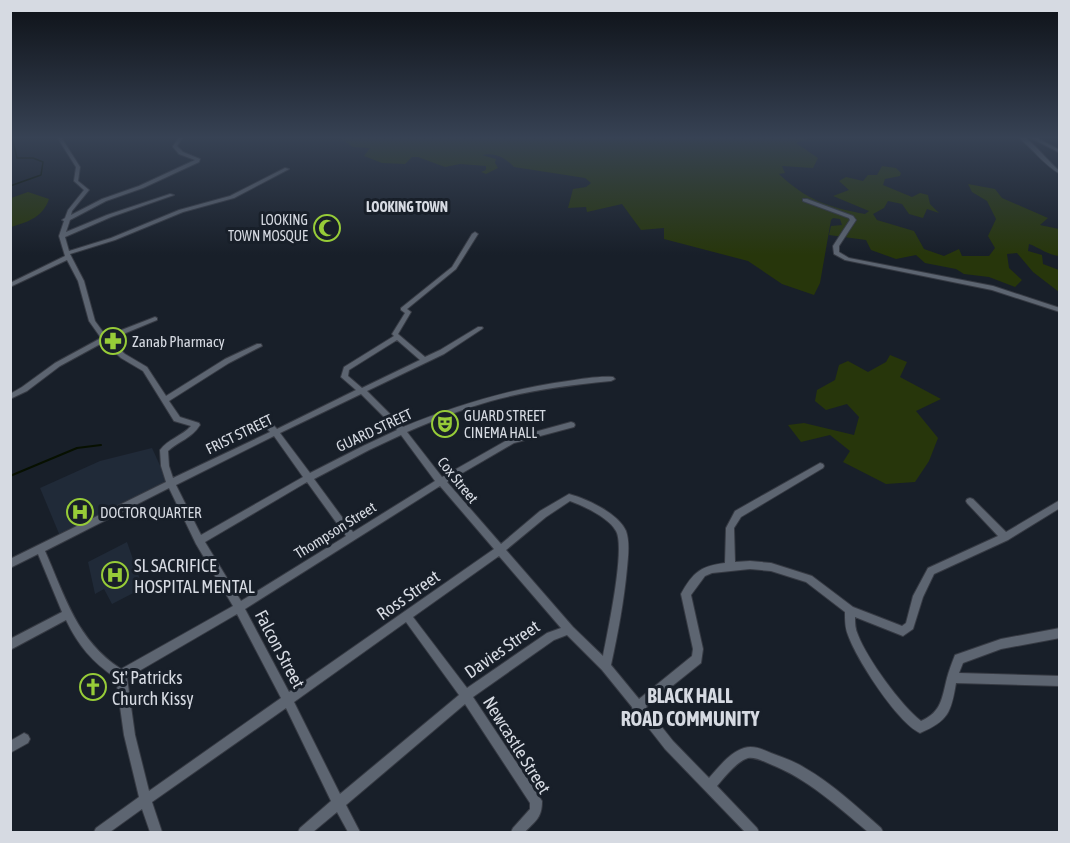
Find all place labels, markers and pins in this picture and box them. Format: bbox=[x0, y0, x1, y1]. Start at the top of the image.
place label: LOOKING TOWN MOSQUE bbox=[228, 212, 308, 244]
mosque icon: LOOKING TOWN MOSQUE bbox=[312, 213, 342, 243]
pharmacy icon: Zanab Pharmacy bbox=[98, 326, 128, 356]
place label: Zanab Pharmacy bbox=[132, 333, 225, 350]
place label: GUARD STREET CINEMA HALL bbox=[464, 407, 546, 441]
theatre icon: GUARD STREET CINEMA HALL bbox=[430, 409, 460, 439]
hospital icon: DOCTOR QUARTER bbox=[65, 497, 95, 527]
place label: DOCTOR QUARTER bbox=[100, 504, 202, 521]
place label: SL SACRIFICE HOSPITAL MENTAL bbox=[134, 555, 255, 597]
hospital icon: SL SACRIFICE HOSPITAL MENTAL bbox=[100, 560, 130, 590]
place label: St' Patricks Church Kissy bbox=[112, 667, 194, 709]
church icon: St' Patricks Church Kissy bbox=[78, 672, 108, 702]

